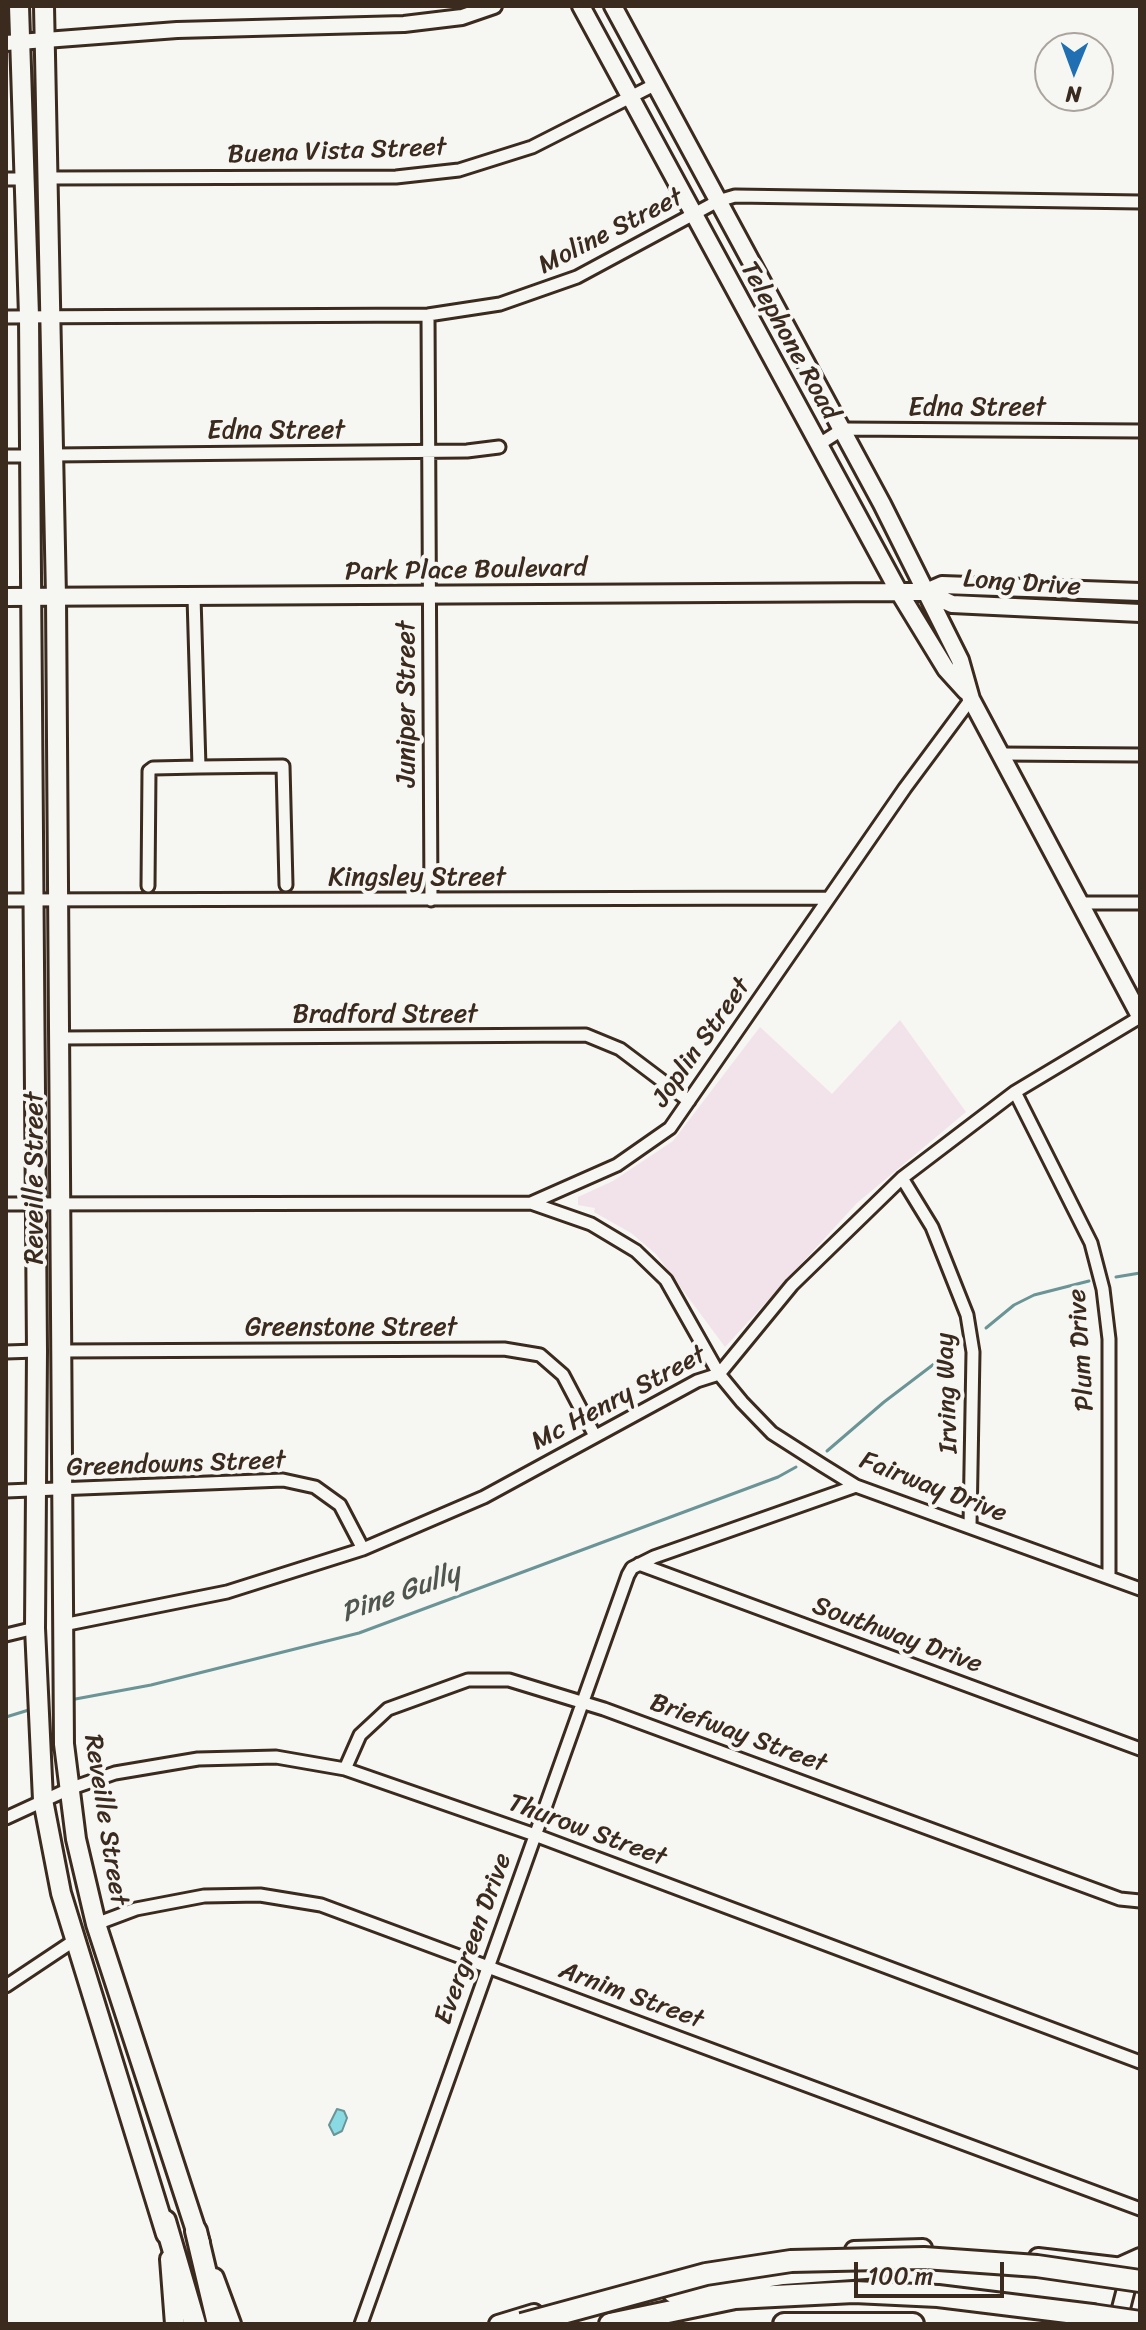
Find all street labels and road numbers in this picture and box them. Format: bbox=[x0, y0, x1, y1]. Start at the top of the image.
street label: Buena Vista Street bbox=[227, 133, 447, 171]
street label: Moline Street bbox=[534, 182, 688, 282]
street label: Telephone Road bbox=[733, 256, 845, 426]
street label: Edna Street bbox=[908, 392, 1046, 424]
street label: Edna Street bbox=[207, 415, 345, 447]
street label: Park Place Boulevard bbox=[345, 553, 587, 589]
street label: Long Drive bbox=[962, 564, 1082, 604]
street label: Juniper Street bbox=[391, 621, 423, 787]
street label: Kingsley Street bbox=[328, 862, 506, 894]
street label: Joplin Street bbox=[646, 973, 758, 1113]
street label: Bradford Street bbox=[293, 999, 477, 1031]
street label: Reveille Street bbox=[19, 1092, 51, 1264]
street label: Plum Drive bbox=[1062, 1288, 1102, 1412]
street label: Greenstone Street bbox=[245, 1312, 457, 1344]
street label: Irving Way bbox=[930, 1332, 966, 1454]
street label: Mc Henry Street bbox=[526, 1340, 712, 1458]
street label: Greendowns Street bbox=[66, 1446, 286, 1484]
street label: Fairway Drive bbox=[855, 1446, 1011, 1530]
street label: Southway Drive bbox=[808, 1591, 986, 1681]
street label: Briefway Street bbox=[645, 1688, 831, 1780]
street label: Reveille Street bbox=[76, 1732, 134, 1908]
street label: Thurow Street bbox=[504, 1788, 670, 1874]
street label: Evergreen Drive bbox=[429, 1849, 519, 2029]
street label: Arnim Street bbox=[555, 1955, 707, 2037]

